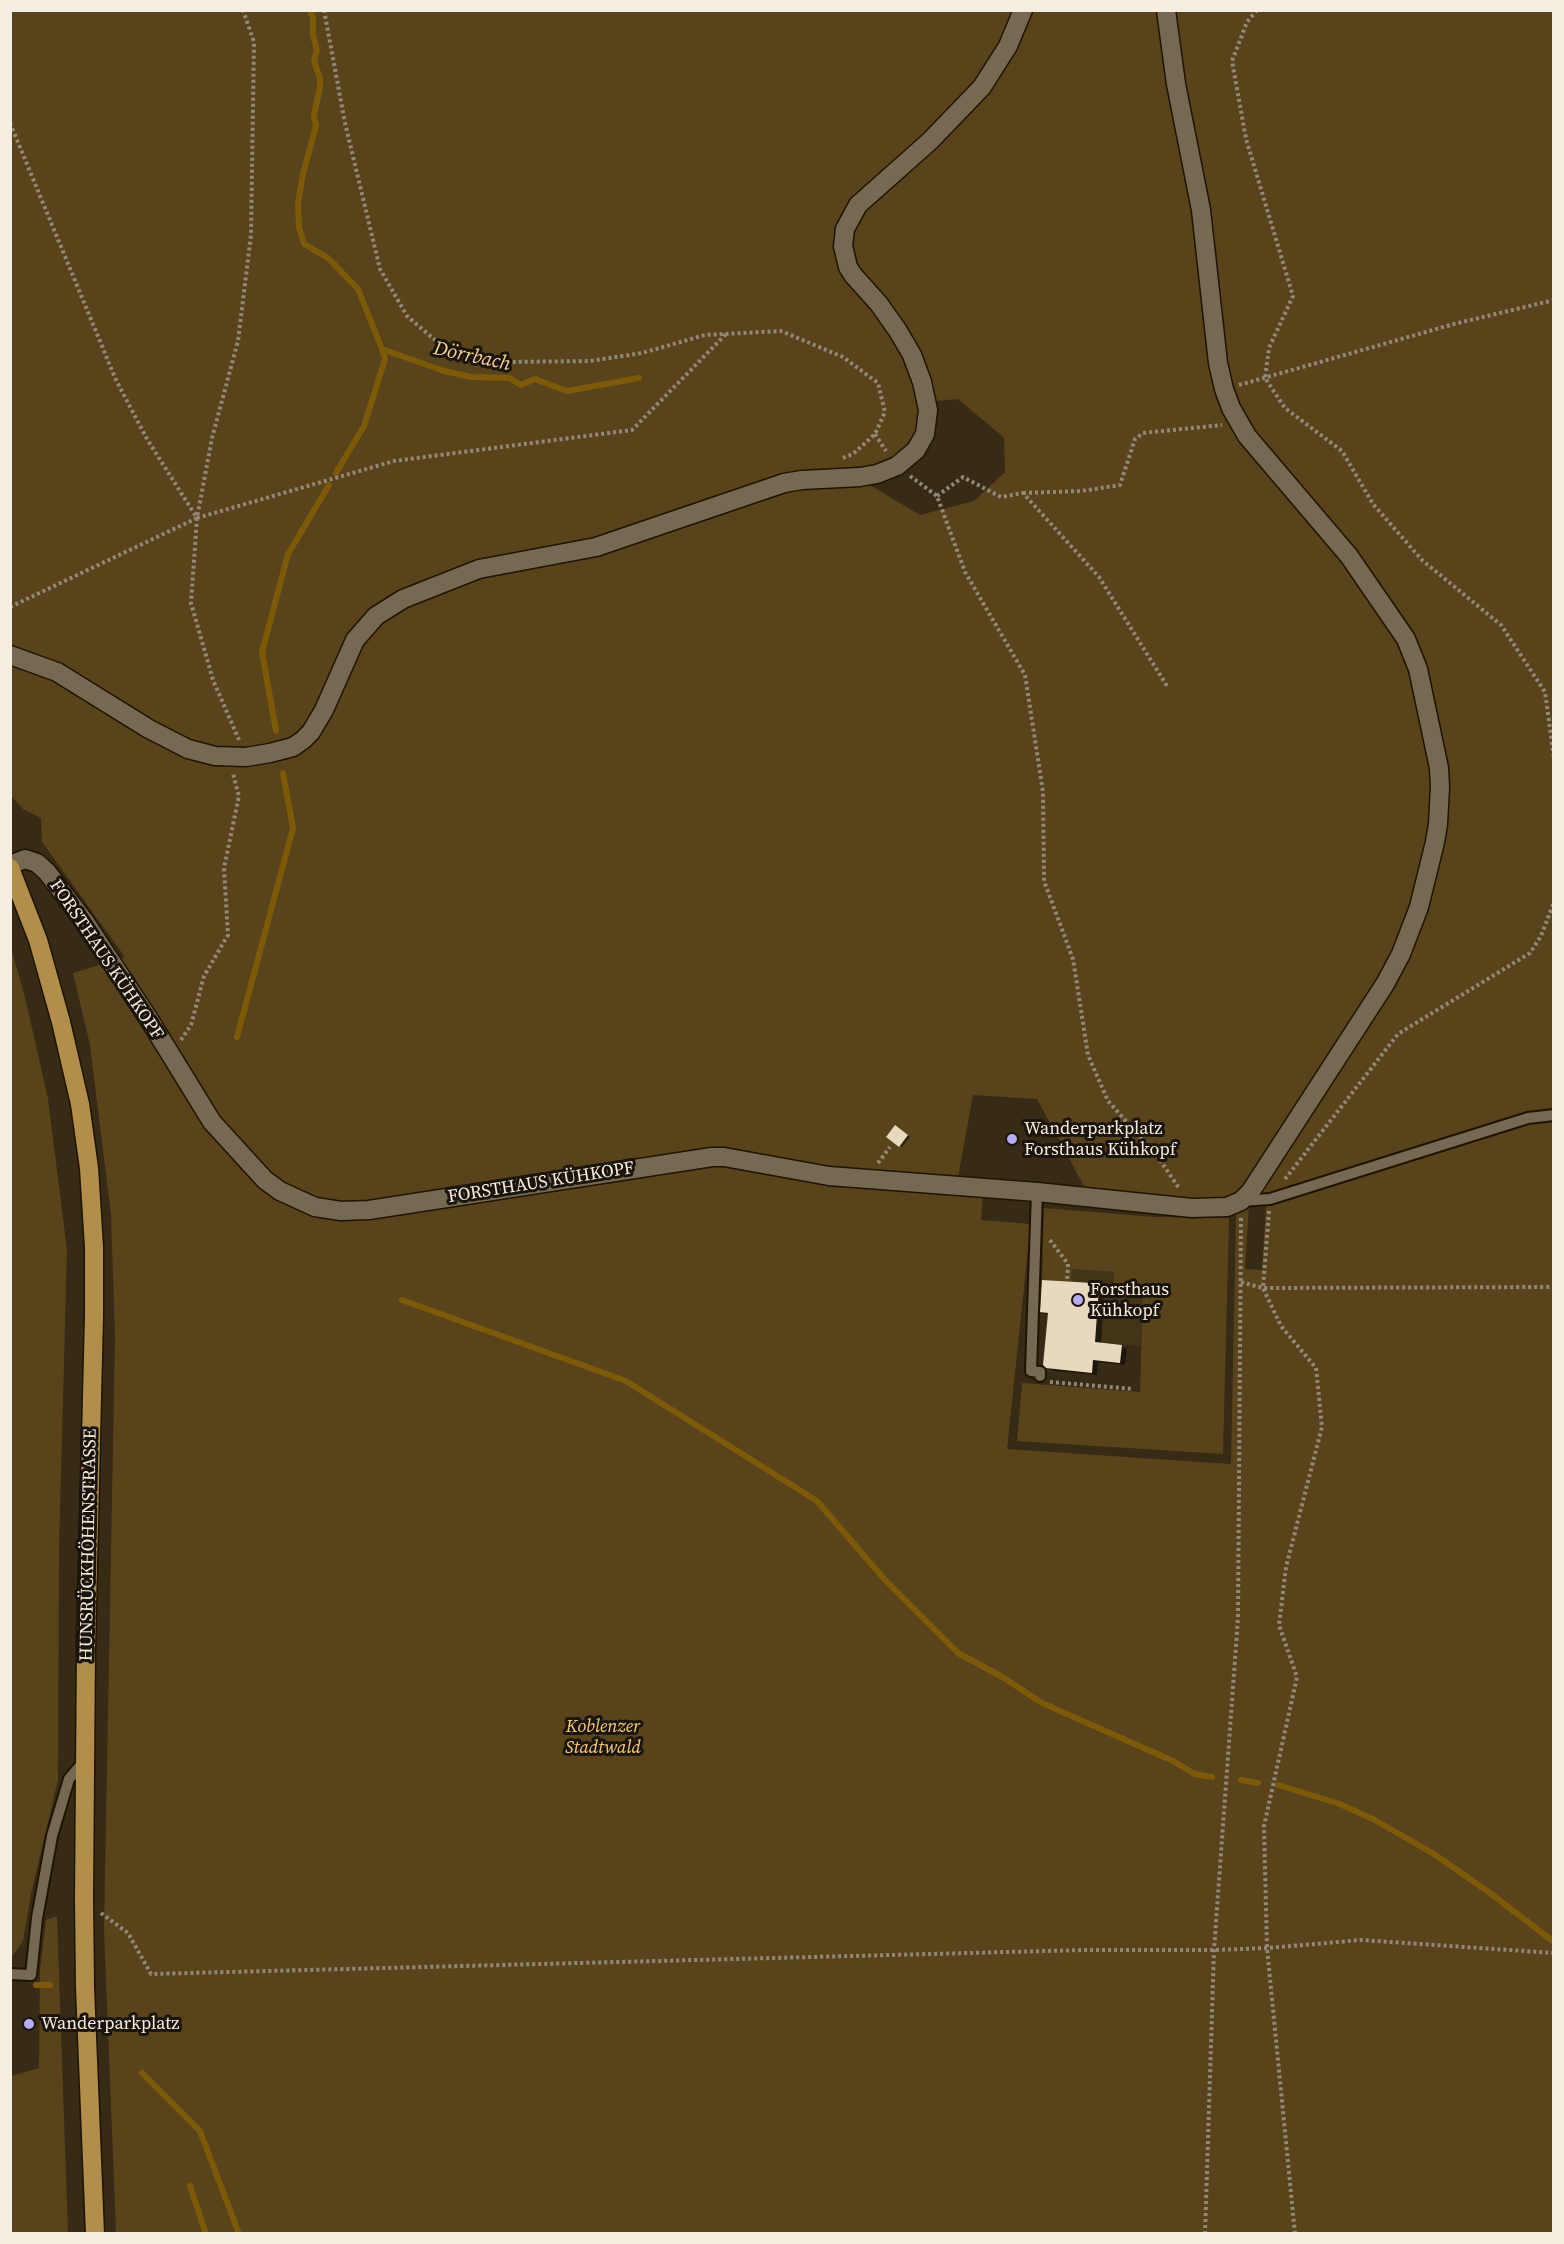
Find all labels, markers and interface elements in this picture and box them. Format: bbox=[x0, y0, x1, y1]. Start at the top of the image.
water label: Dörrbach bbox=[431, 337, 513, 377]
street label: FORSTHAUS KÜHKOPF bbox=[44, 876, 168, 1044]
place label: Wanderparkplatz Forsthaus Kühkopf bbox=[1024, 1118, 1176, 1160]
marker: Wanderparkplatz Forsthaus Kühkopf bbox=[1005, 1132, 1019, 1146]
street label: FORSTHAUS KÜHKOPF bbox=[446, 1158, 636, 1208]
place label: Forsthaus Kühkopf bbox=[1090, 1279, 1169, 1322]
marker: Forsthaus Kühkopf bbox=[1071, 1293, 1085, 1307]
street label: HUNSRÜCKHÖHENSTRASSE bbox=[76, 1428, 102, 1662]
park label: Koblenzer Stadtwald bbox=[565, 1716, 641, 1758]
place label: Wanderparkplatz bbox=[41, 2013, 179, 2035]
marker: Wanderparkplatz bbox=[22, 2017, 36, 2031]

